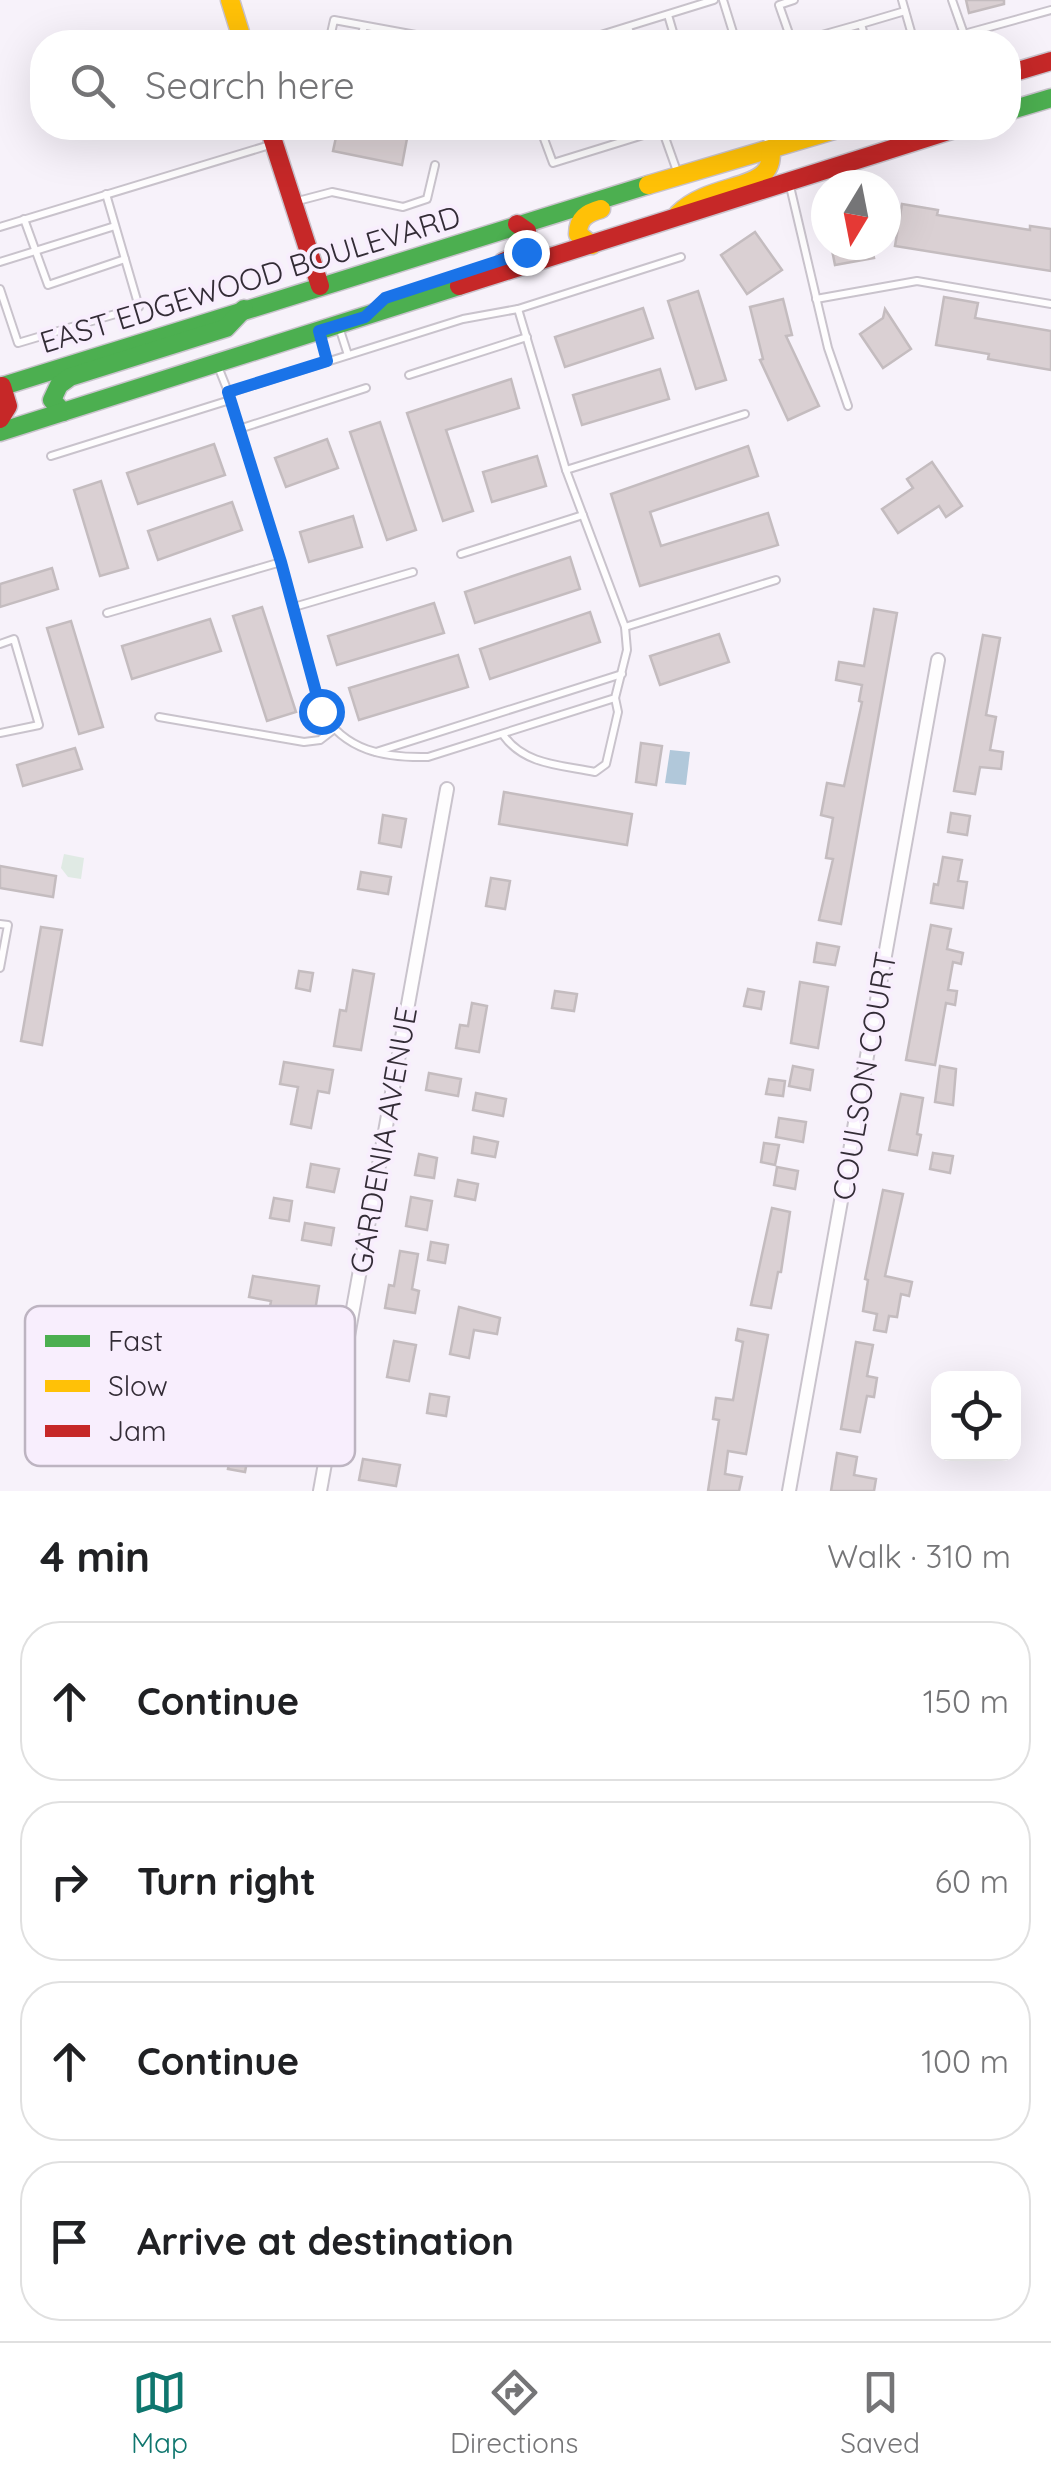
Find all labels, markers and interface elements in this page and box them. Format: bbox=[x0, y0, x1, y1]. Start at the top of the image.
search box bbox=[30, 30, 1021, 140]
icon: search bbox=[65, 58, 120, 113]
text: Search here bbox=[145, 61, 355, 109]
north arrow bbox=[811, 170, 901, 260]
street label: EAST EDGEWOOD BOULEVARD bbox=[35, 197, 465, 361]
route end bbox=[504, 230, 550, 276]
route start bbox=[299, 689, 345, 735]
street label: COULSON COURT bbox=[823, 949, 905, 1203]
street label: GARDENIA AVENUE bbox=[341, 1004, 425, 1276]
legend bbox=[25, 1306, 355, 1466]
text: Fast bbox=[108, 1323, 163, 1358]
text: Slow bbox=[108, 1368, 168, 1403]
map controls bbox=[931, 1371, 1021, 1461]
button: locate bbox=[931, 1371, 1021, 1461]
text: Jam bbox=[108, 1413, 167, 1448]
text: 4 min bbox=[40, 1530, 150, 1583]
text: Walk · 310 m bbox=[827, 1536, 1011, 1576]
icon: ahead bbox=[42, 1674, 97, 1729]
text: Continue bbox=[137, 1677, 299, 1725]
text: 150 m bbox=[923, 1681, 1009, 1721]
icon: right bbox=[42, 1854, 97, 1909]
text: Turn right bbox=[137, 1857, 316, 1905]
text: 60 m bbox=[935, 1861, 1009, 1901]
icon: ahead bbox=[42, 2034, 97, 2089]
text: Continue bbox=[137, 2037, 299, 2085]
text: 100 m bbox=[921, 2041, 1009, 2081]
icon: arrive bbox=[42, 2214, 97, 2269]
text: Arrive at destination bbox=[137, 2217, 514, 2265]
tab: Map bbox=[131, 2365, 188, 2460]
tab: Directions bbox=[450, 2365, 578, 2460]
tab: Saved bbox=[840, 2365, 920, 2460]

